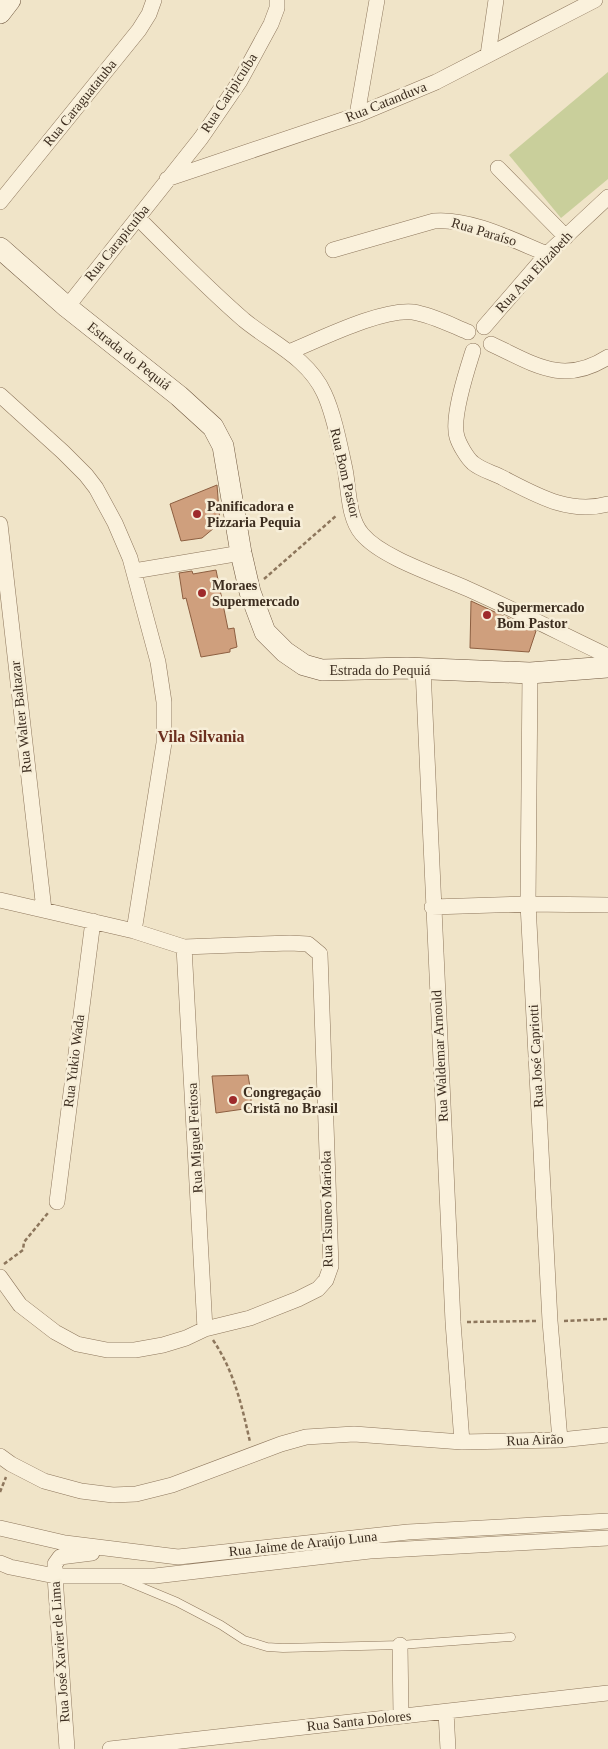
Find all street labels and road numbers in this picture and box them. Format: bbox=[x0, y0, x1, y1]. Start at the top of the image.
street label: Rua Caripicuíba bbox=[198, 50, 261, 135]
street label: Rua Caraguatatuba bbox=[41, 56, 120, 149]
street label: Rua Catanduva bbox=[343, 79, 429, 125]
street label: Rua Carapicuíba bbox=[82, 201, 153, 284]
street label: Rua Paraíso bbox=[450, 215, 518, 249]
street label: Rua Ana Elizabeth bbox=[493, 229, 575, 315]
street label: Estrada do Pequiá bbox=[85, 319, 174, 394]
street label: Rua Bom Pastor bbox=[327, 427, 363, 520]
street label: Rua Walter Baltazar bbox=[8, 660, 34, 774]
street label: Estrada do Pequiá bbox=[329, 663, 431, 678]
street label: Rua Waldemar Arnould bbox=[429, 990, 451, 1122]
street label: Rua José Capriotti bbox=[526, 1004, 546, 1108]
street label: Rua Yukio Wada bbox=[61, 1013, 87, 1108]
street label: Rua Miguel Feitosa bbox=[185, 1082, 205, 1194]
street label: Rua Tsuneo Marioka bbox=[318, 1150, 336, 1268]
street label: Rua Airão bbox=[506, 1432, 564, 1448]
street label: Rua Jaime de Araújo Luna bbox=[228, 1529, 379, 1559]
street label: Rua José Xavier de Lima bbox=[48, 1580, 72, 1723]
street label: Rua Santa Dolores bbox=[306, 1708, 412, 1734]

